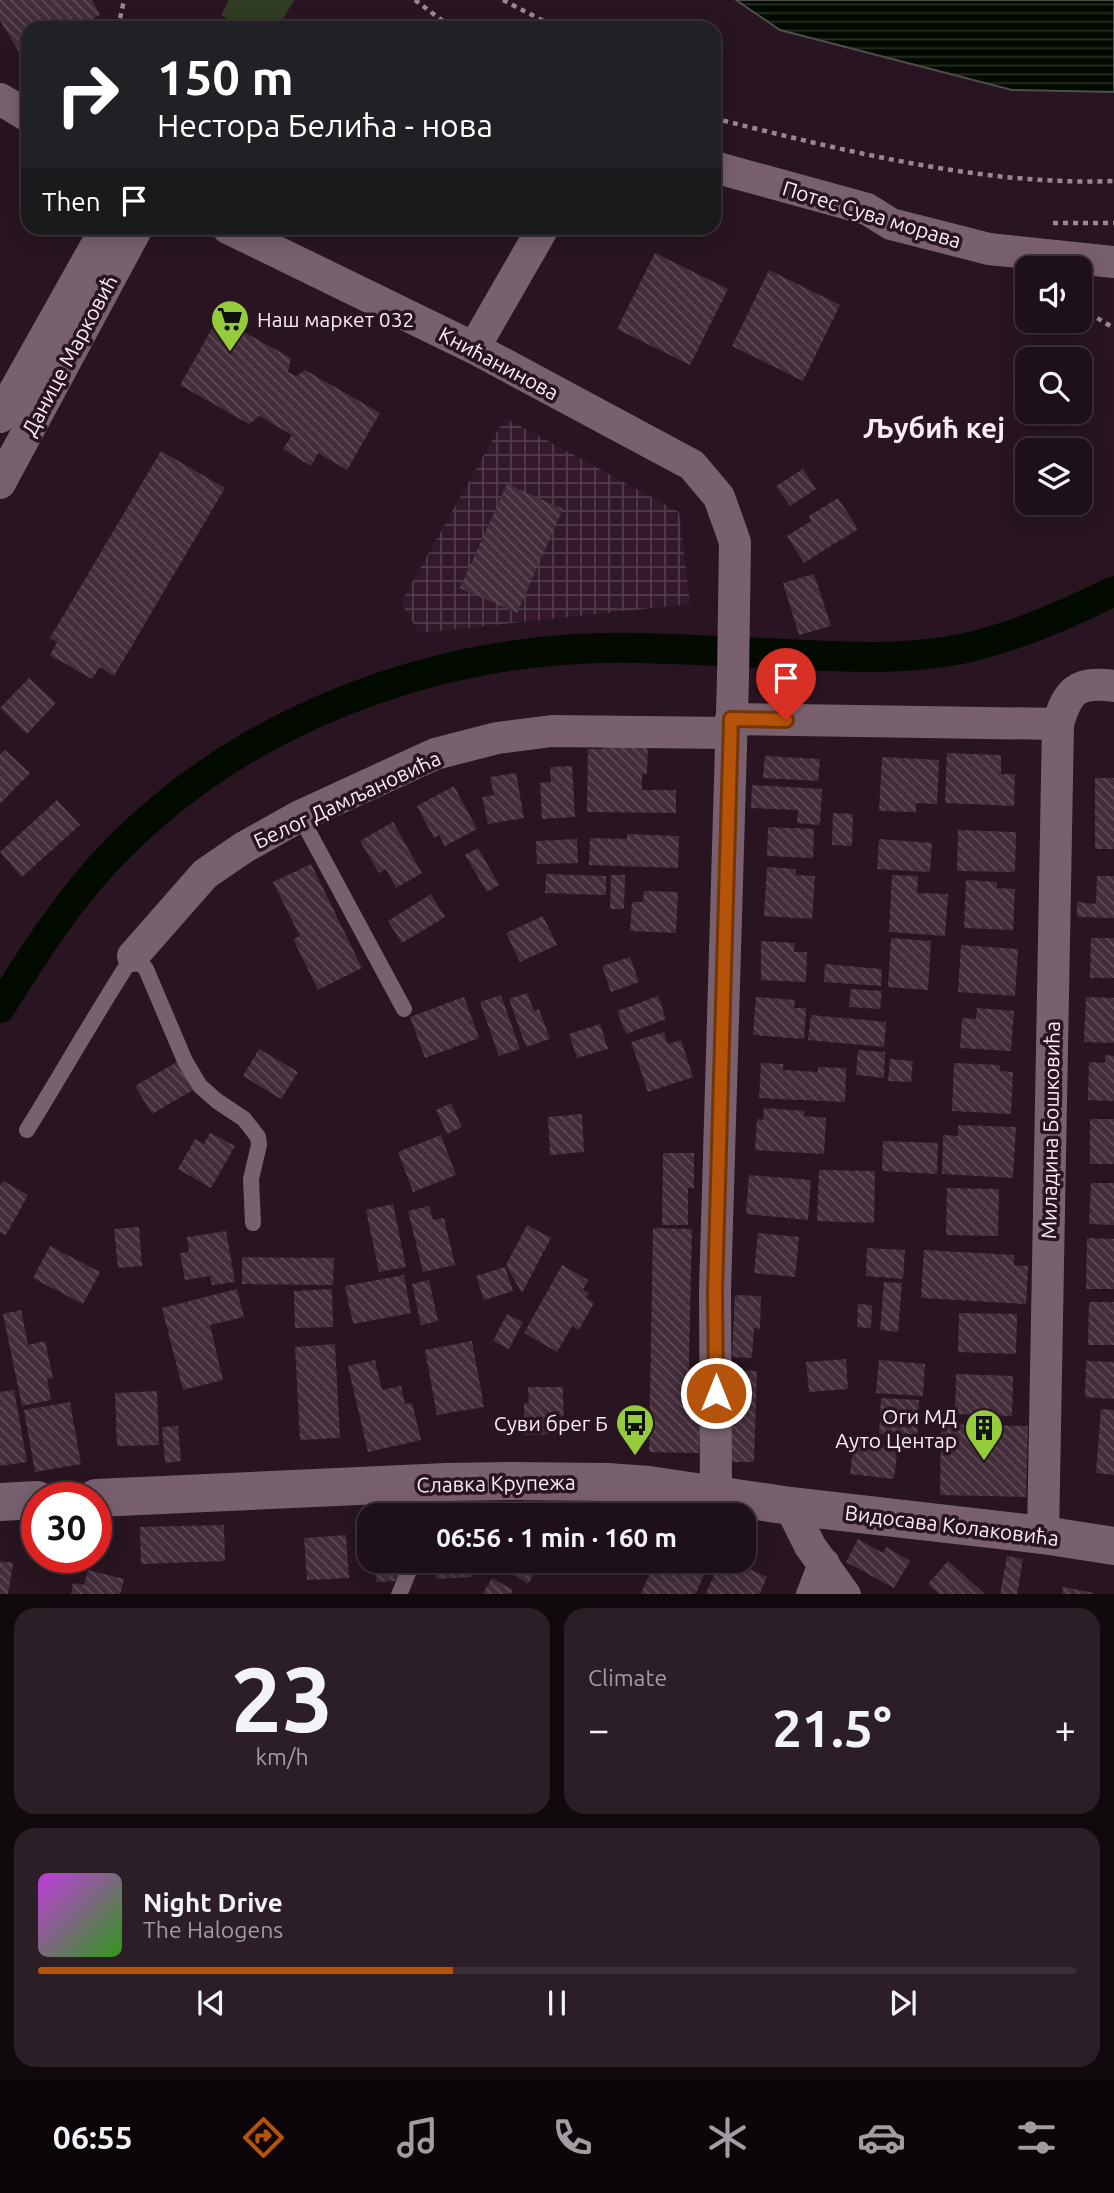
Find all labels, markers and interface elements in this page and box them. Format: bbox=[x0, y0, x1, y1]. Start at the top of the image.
icon: right bbox=[42, 49, 133, 140]
text: 150 m bbox=[157, 49, 294, 104]
text: Нестора Белића - нова bbox=[157, 107, 493, 143]
street label: Потес Сува морава bbox=[780, 175, 964, 253]
icon: arrive bbox=[115, 182, 153, 220]
text: Then bbox=[42, 187, 101, 216]
map controls bbox=[1015, 256, 1092, 515]
button: sound bbox=[1015, 256, 1092, 333]
street label: Данице Марковић bbox=[16, 270, 122, 440]
supermarket icon: Наш маркет 032 bbox=[209, 298, 251, 353]
place label: Наш маркет 032 bbox=[257, 307, 414, 331]
street label: Книћанинова bbox=[435, 321, 563, 405]
button: search bbox=[1015, 347, 1092, 424]
district label: Љубић кеј bbox=[863, 412, 1005, 443]
button: layers bbox=[1015, 438, 1092, 515]
pin bbox=[756, 648, 816, 720]
icon: arrive bbox=[767, 659, 805, 697]
street label: Белог Дамљановића bbox=[250, 745, 444, 853]
street label: Миладина Бошковића bbox=[1036, 1021, 1064, 1239]
position arrow bbox=[679, 1356, 753, 1430]
bus stop icon: Суви брег Б bbox=[614, 1402, 656, 1457]
place label: Оги МД Ауто Центар bbox=[835, 1404, 957, 1452]
building icon: Оги МД Ауто Центар bbox=[963, 1407, 1005, 1462]
place label: Суви брег Б bbox=[494, 1411, 608, 1435]
street label: Славка Крупежа bbox=[416, 1470, 576, 1496]
speed limit sign: 30 bbox=[21, 1482, 112, 1573]
street label: Видосава Колаковића bbox=[844, 1500, 1060, 1550]
text: 06:56 · 1 min · 160 m bbox=[436, 1523, 677, 1552]
text: 23 bbox=[231, 1647, 333, 1749]
text: Climate bbox=[588, 1665, 667, 1690]
text: 21.5° bbox=[772, 1699, 892, 1757]
text: − bbox=[588, 1708, 609, 1750]
text: + bbox=[1055, 1708, 1076, 1750]
text: km/h bbox=[255, 1744, 309, 1769]
text: Night Drive bbox=[143, 1888, 283, 1917]
text: The Halogens bbox=[143, 1917, 283, 1942]
icon: previous bbox=[192, 1984, 230, 2022]
icon: pause bbox=[538, 1984, 576, 2022]
icon: next bbox=[884, 1984, 922, 2022]
icon: directions bbox=[239, 2113, 288, 2162]
icon: music bbox=[393, 2113, 442, 2162]
icon: phone bbox=[548, 2113, 597, 2162]
icon: climate bbox=[703, 2113, 752, 2162]
icon: car bbox=[857, 2113, 906, 2162]
icon: filters bbox=[1012, 2113, 1061, 2162]
text: 06:55 bbox=[53, 2119, 133, 2155]

